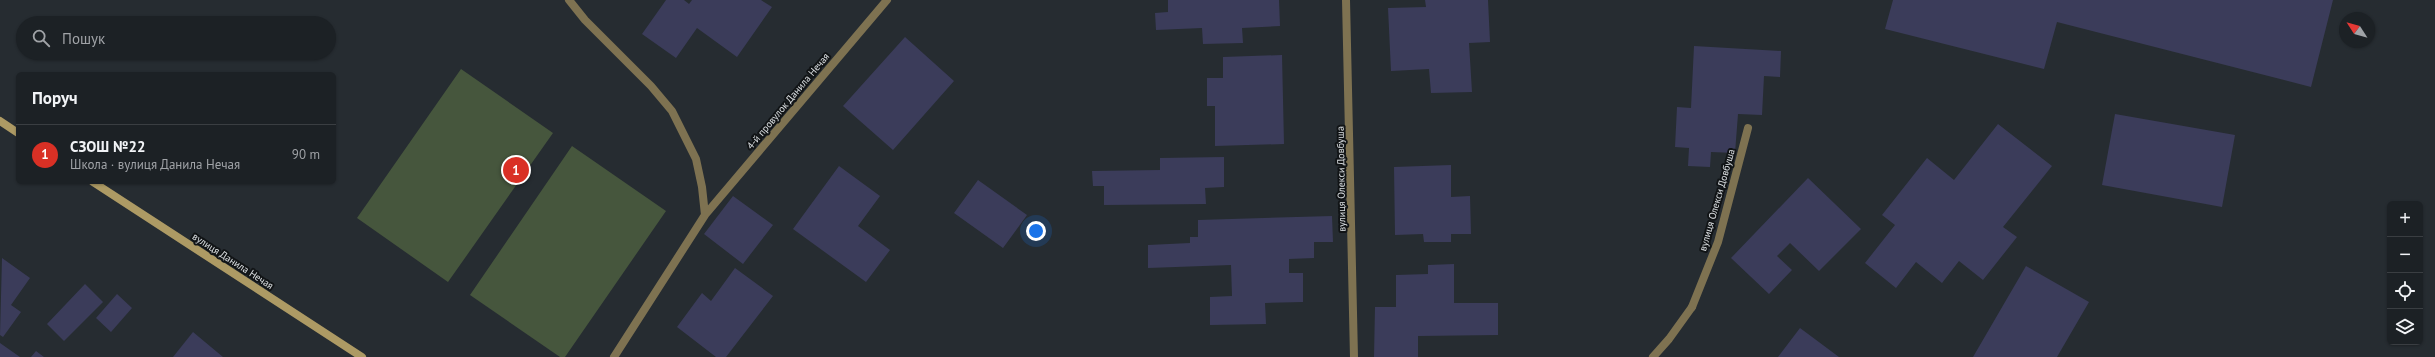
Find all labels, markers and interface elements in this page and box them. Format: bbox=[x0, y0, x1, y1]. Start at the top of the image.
north arrow bbox=[2339, 12, 2375, 48]
search box bbox=[16, 16, 336, 60]
icon: search bbox=[30, 27, 52, 49]
text: Пошук bbox=[62, 29, 105, 48]
street label: 4-й провулок Данила Нечая bbox=[744, 50, 832, 152]
text: Поруч bbox=[32, 87, 78, 109]
street label: вулиця Олекси Довбуша bbox=[1334, 126, 1348, 232]
text: СЗОШ №22 bbox=[70, 137, 145, 156]
text: 1 bbox=[41, 146, 49, 163]
text: 90 m bbox=[292, 146, 320, 163]
street label: вулиця Олекси Довбуша bbox=[1696, 147, 1738, 253]
pin: 1 bbox=[503, 155, 529, 185]
text: Школа · вулиця Данила Нечая bbox=[70, 156, 240, 173]
map controls bbox=[2387, 201, 2423, 345]
button: + bbox=[2387, 201, 2423, 237]
your location bbox=[1026, 221, 1046, 241]
street label: вулиця Данила Нечая bbox=[190, 230, 276, 292]
button: − bbox=[2387, 237, 2423, 273]
button: locate bbox=[2387, 273, 2423, 309]
button: layers bbox=[2387, 309, 2423, 345]

